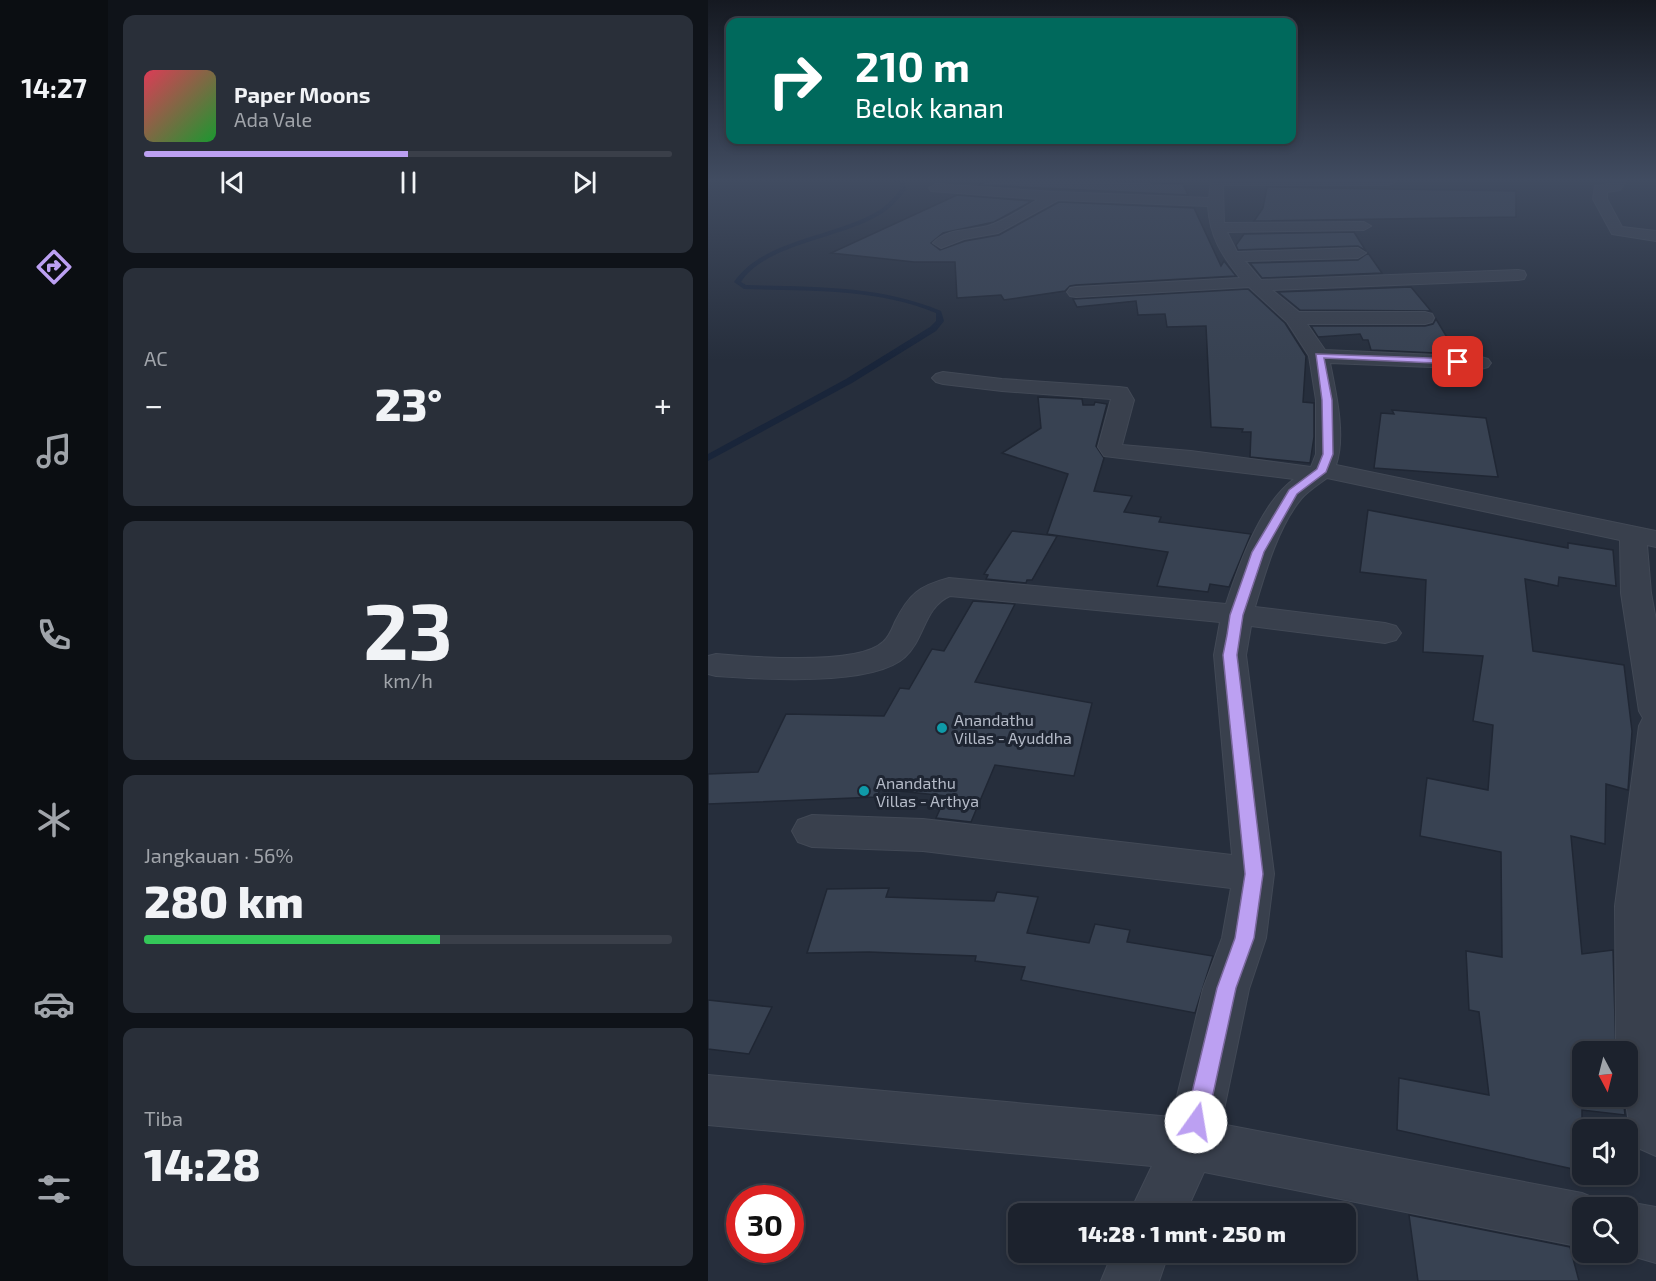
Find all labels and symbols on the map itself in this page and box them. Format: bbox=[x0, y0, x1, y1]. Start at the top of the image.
pin bbox=[1432, 336, 1483, 387]
place label: Anandathu Villas - Ayuddha bbox=[954, 710, 1072, 747]
marker: Anandathu Villas - Ayuddha bbox=[935, 721, 949, 735]
place label: Anandathu Villas - Arthya bbox=[876, 773, 979, 810]
marker: Anandathu Villas - Arthya bbox=[857, 784, 871, 798]
north arrow bbox=[1572, 1041, 1638, 1107]
position arrow bbox=[1164, 1090, 1228, 1154]
speed limit sign: 30 bbox=[726, 1185, 804, 1263]

